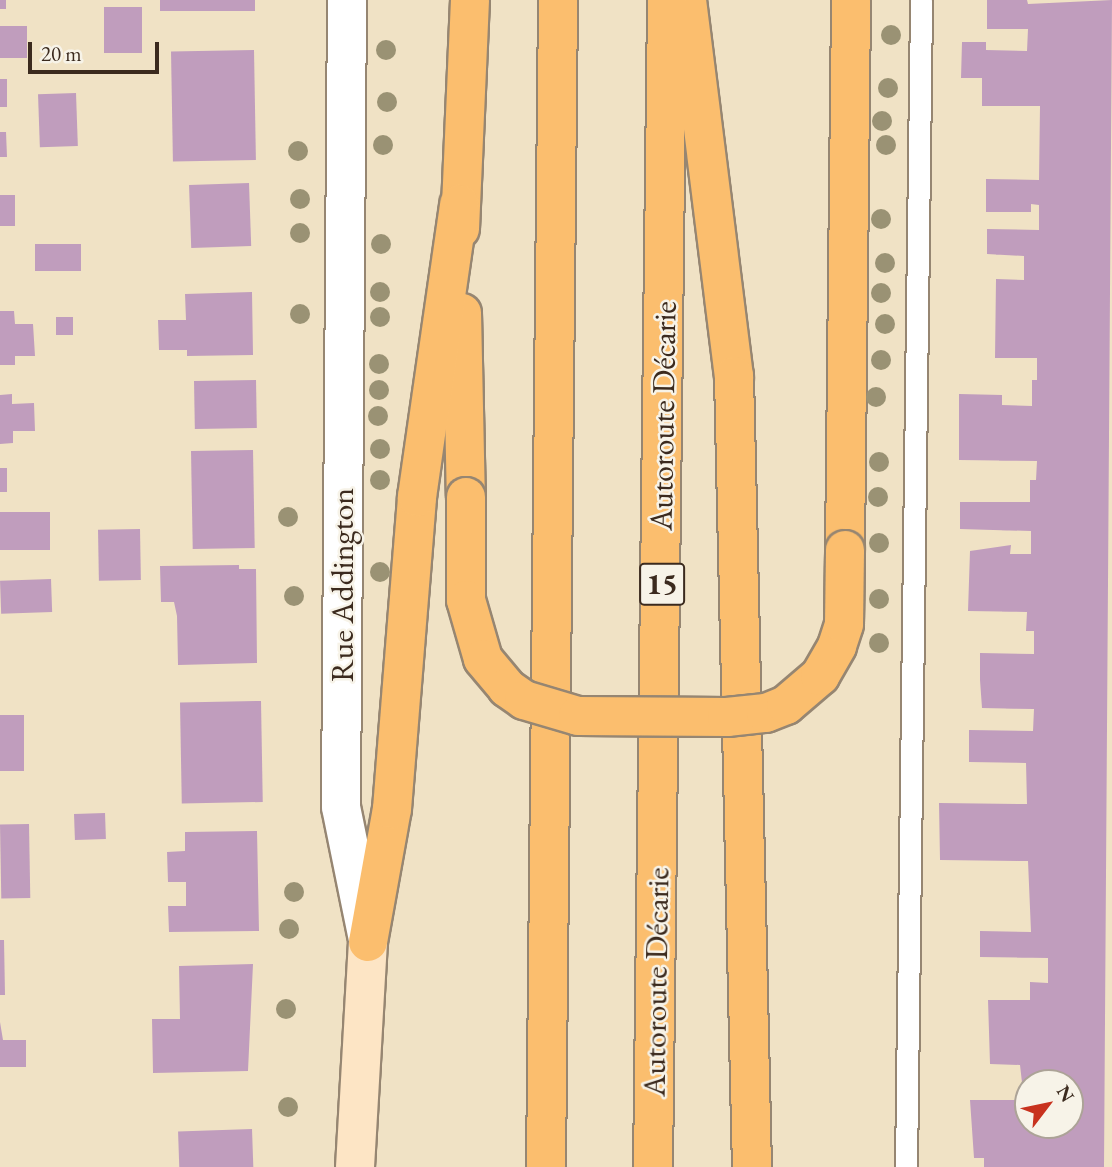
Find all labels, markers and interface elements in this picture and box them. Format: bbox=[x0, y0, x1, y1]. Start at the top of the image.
scale bar bbox=[32, 28, 163, 72]
text: 20 m bbox=[41, 40, 82, 67]
street label: Autoroute Décarie bbox=[642, 301, 684, 531]
street label: Rue Addington bbox=[323, 488, 361, 682]
road number: 15 bbox=[638, 558, 686, 610]
street label: Autoroute Décarie bbox=[635, 867, 677, 1097]
north arrow bbox=[1014, 1069, 1084, 1139]
text: N bbox=[1051, 1081, 1080, 1107]

